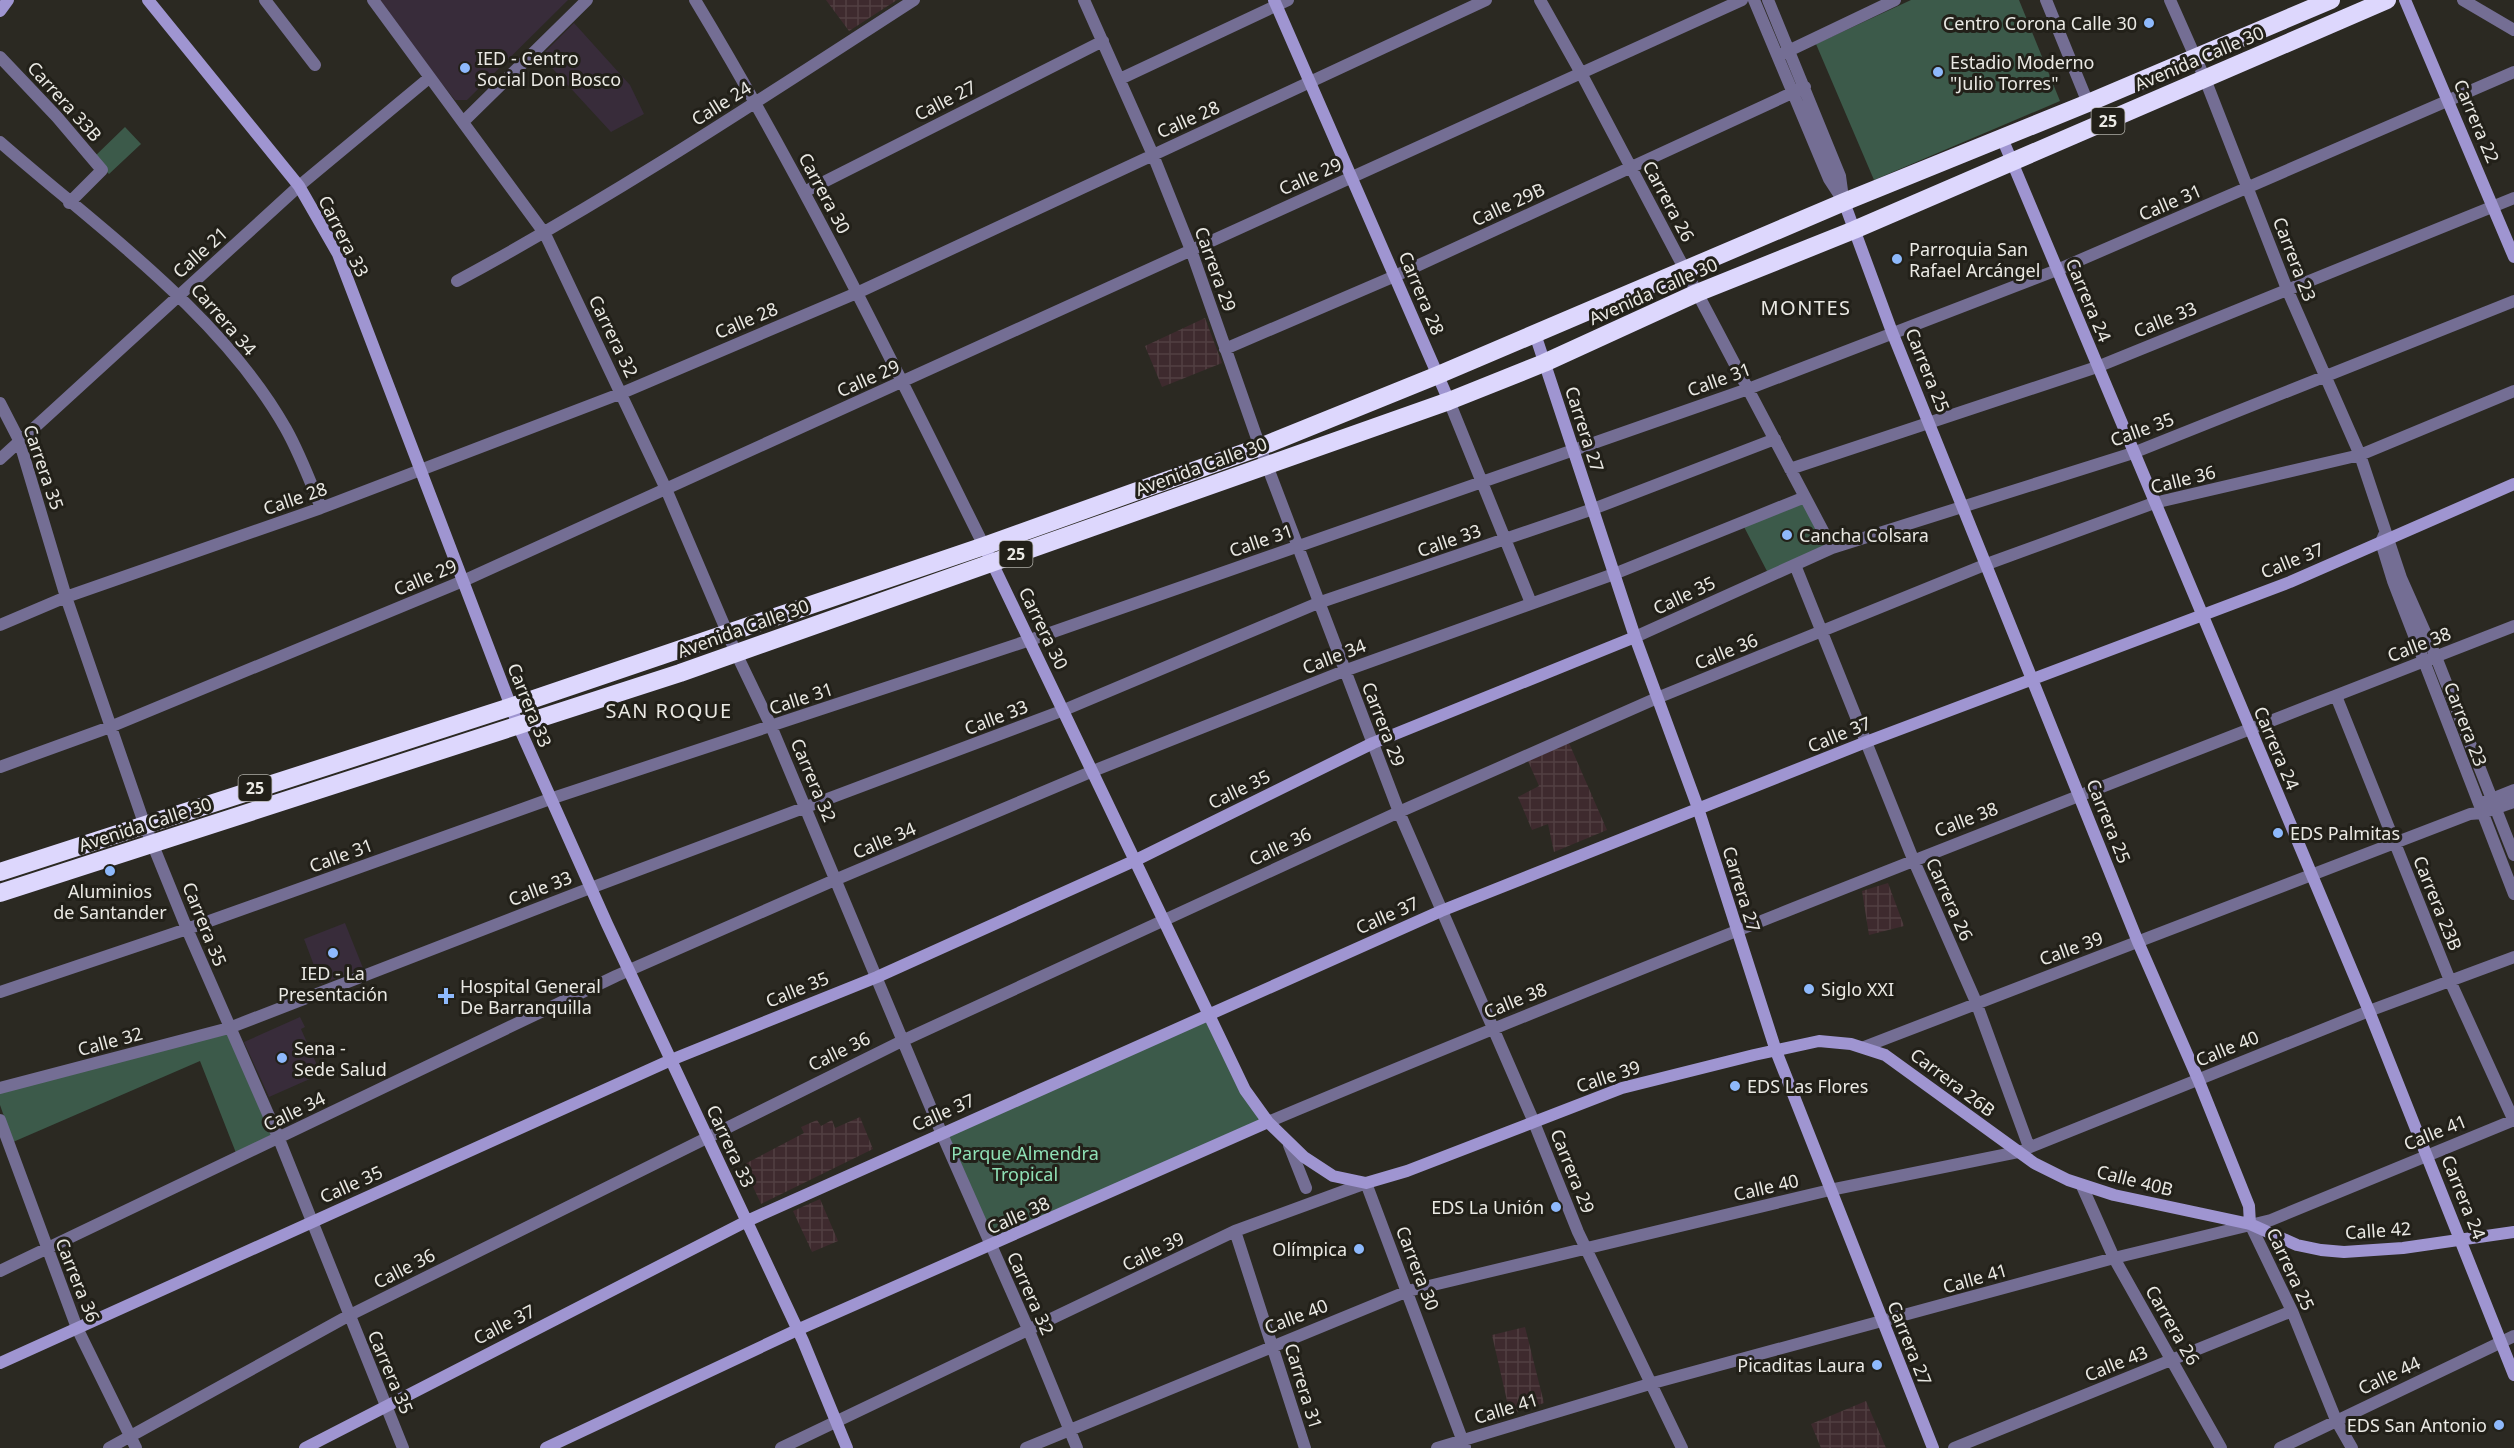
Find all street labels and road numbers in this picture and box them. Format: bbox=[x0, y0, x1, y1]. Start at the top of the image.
street label: Avenida Calle 30 bbox=[2131, 20, 2267, 96]
street label: Carrera 33B bbox=[23, 56, 107, 146]
street label: Calle 27 bbox=[910, 74, 980, 126]
street label: Calle 24 bbox=[687, 75, 755, 131]
street label: Carrera 22 bbox=[2449, 76, 2505, 166]
street label: Calle 28 bbox=[1153, 95, 1223, 143]
road number: 25 bbox=[2092, 108, 2124, 134]
street label: Carrera 30 bbox=[794, 148, 856, 238]
street label: Calle 29 bbox=[1275, 152, 1345, 200]
street label: Carrera 26 bbox=[1638, 156, 1700, 246]
street label: Calle 29B bbox=[1468, 177, 1548, 231]
street label: Calle 31 bbox=[2135, 178, 2205, 226]
street label: Carrera 33 bbox=[313, 191, 375, 281]
street label: Carrera 23 bbox=[2268, 213, 2322, 305]
street label: Calle 21 bbox=[167, 221, 233, 283]
street label: Carrera 29 bbox=[1190, 223, 1242, 315]
street label: Carrera 28 bbox=[1394, 248, 1450, 338]
street label: Avenida Calle 30 bbox=[1585, 252, 1721, 330]
street label: Carrera 24 bbox=[2061, 255, 2117, 345]
street label: Carrera 34 bbox=[186, 278, 262, 360]
street label: Carrera 32 bbox=[584, 291, 644, 381]
street label: Calle 33 bbox=[2130, 295, 2200, 343]
street label: Calle 28 bbox=[711, 296, 781, 344]
street label: Carrera 25 bbox=[1900, 324, 1956, 416]
street label: Calle 29 bbox=[833, 354, 903, 402]
street label: Calle 31 bbox=[1684, 356, 1754, 402]
street label: Carrera 27 bbox=[1560, 383, 1610, 475]
street label: Calle 35 bbox=[2107, 406, 2177, 452]
street label: Carrera 35 bbox=[18, 421, 70, 513]
street label: Avenida Calle 30 bbox=[1132, 431, 1270, 501]
street label: Calle 36 bbox=[2148, 459, 2218, 499]
street label: Calle 28 bbox=[260, 476, 330, 520]
street label: Calle 31 bbox=[1226, 518, 1296, 562]
street label: Calle 33 bbox=[1414, 518, 1484, 562]
street label: Calle 37 bbox=[2257, 536, 2327, 584]
road number: 25 bbox=[1000, 541, 1032, 567]
street label: Calle 29 bbox=[390, 553, 460, 601]
street label: Calle 35 bbox=[1649, 570, 1719, 620]
street label: Carrera 30 bbox=[1014, 583, 1074, 673]
street label: Avenida Calle 30 bbox=[674, 593, 812, 663]
street label: Calle 38 bbox=[2384, 621, 2454, 667]
street label: Calle 36 bbox=[1691, 627, 1761, 675]
street label: Calle 34 bbox=[1299, 633, 1369, 679]
street label: Carrera 33 bbox=[502, 659, 558, 751]
street label: Calle 31 bbox=[766, 676, 836, 720]
street label: Carrera 29 bbox=[1357, 678, 1411, 770]
street label: Carrera 23 bbox=[2439, 678, 2493, 770]
street label: Calle 33 bbox=[961, 694, 1031, 740]
street label: Carrera 24 bbox=[2249, 703, 2305, 793]
street label: Calle 37 bbox=[1804, 710, 1874, 758]
street label: Carrera 32 bbox=[786, 735, 842, 825]
street label: Calle 35 bbox=[1204, 764, 1274, 814]
road number: 25 bbox=[238, 775, 272, 801]
street label: Carrera 25 bbox=[2081, 775, 2137, 867]
street label: Avenida Calle 30 bbox=[75, 791, 215, 857]
street label: Calle 38 bbox=[1931, 796, 2001, 842]
street label: Calle 34 bbox=[849, 816, 919, 864]
street label: Calle 36 bbox=[1245, 821, 1315, 871]
street label: Calle 31 bbox=[306, 832, 376, 878]
street label: Carrera 27 bbox=[1718, 843, 1766, 935]
street label: Carrera 23B bbox=[2408, 852, 2468, 954]
street label: Carrera 26 bbox=[1921, 854, 1979, 944]
street label: Calle 33 bbox=[505, 865, 575, 911]
street label: Carrera 35 bbox=[177, 878, 233, 970]
street label: Calle 37 bbox=[1352, 891, 1422, 939]
street label: Calle 39 bbox=[2036, 925, 2106, 971]
street label: Calle 35 bbox=[762, 965, 832, 1013]
street label: Calle 38 bbox=[1480, 976, 1550, 1024]
street label: Calle 32 bbox=[75, 1021, 145, 1061]
street label: Calle 40 bbox=[2192, 1024, 2262, 1072]
street label: Calle 36 bbox=[804, 1026, 874, 1076]
street label: Carrera 26B bbox=[1906, 1042, 2000, 1122]
street label: Calle 39 bbox=[1573, 1054, 1643, 1098]
street label: Calle 34 bbox=[259, 1086, 329, 1136]
street label: Calle 37 bbox=[908, 1088, 978, 1136]
street label: Carrera 33 bbox=[701, 1101, 761, 1191]
street label: Calle 41 bbox=[2400, 1108, 2470, 1156]
street label: Carrera 29 bbox=[1545, 1125, 1601, 1217]
street label: Carrera 24 bbox=[2436, 1151, 2492, 1243]
street label: Calle 40B bbox=[2094, 1159, 2176, 1201]
street label: Calle 35 bbox=[316, 1160, 386, 1208]
street label: Calle 40 bbox=[1731, 1168, 1801, 1206]
street label: Calle 38 bbox=[983, 1191, 1053, 1239]
street label: Calle 42 bbox=[2344, 1216, 2412, 1244]
street label: Carrera 30 bbox=[1391, 1222, 1445, 1314]
street label: Carrera 25 bbox=[2261, 1224, 2321, 1314]
street label: Calle 39 bbox=[1118, 1226, 1188, 1276]
street label: Carrera 36 bbox=[50, 1234, 106, 1326]
street label: Calle 36 bbox=[369, 1242, 439, 1294]
street label: Carrera 32 bbox=[1002, 1248, 1060, 1338]
street label: Calle 41 bbox=[1940, 1257, 2010, 1299]
street label: Carrera 26 bbox=[2140, 1281, 2206, 1369]
street label: Calle 40 bbox=[1261, 1293, 1331, 1339]
street label: Carrera 27 bbox=[1882, 1297, 1938, 1389]
street label: Calle 37 bbox=[469, 1298, 539, 1350]
street label: Carrera 35 bbox=[363, 1327, 419, 1417]
street label: Calle 43 bbox=[2081, 1339, 2151, 1387]
street label: Carrera 31 bbox=[1280, 1340, 1328, 1432]
street label: Calle 44 bbox=[2354, 1350, 2424, 1400]
street label: Calle 41 bbox=[1471, 1387, 1541, 1429]

